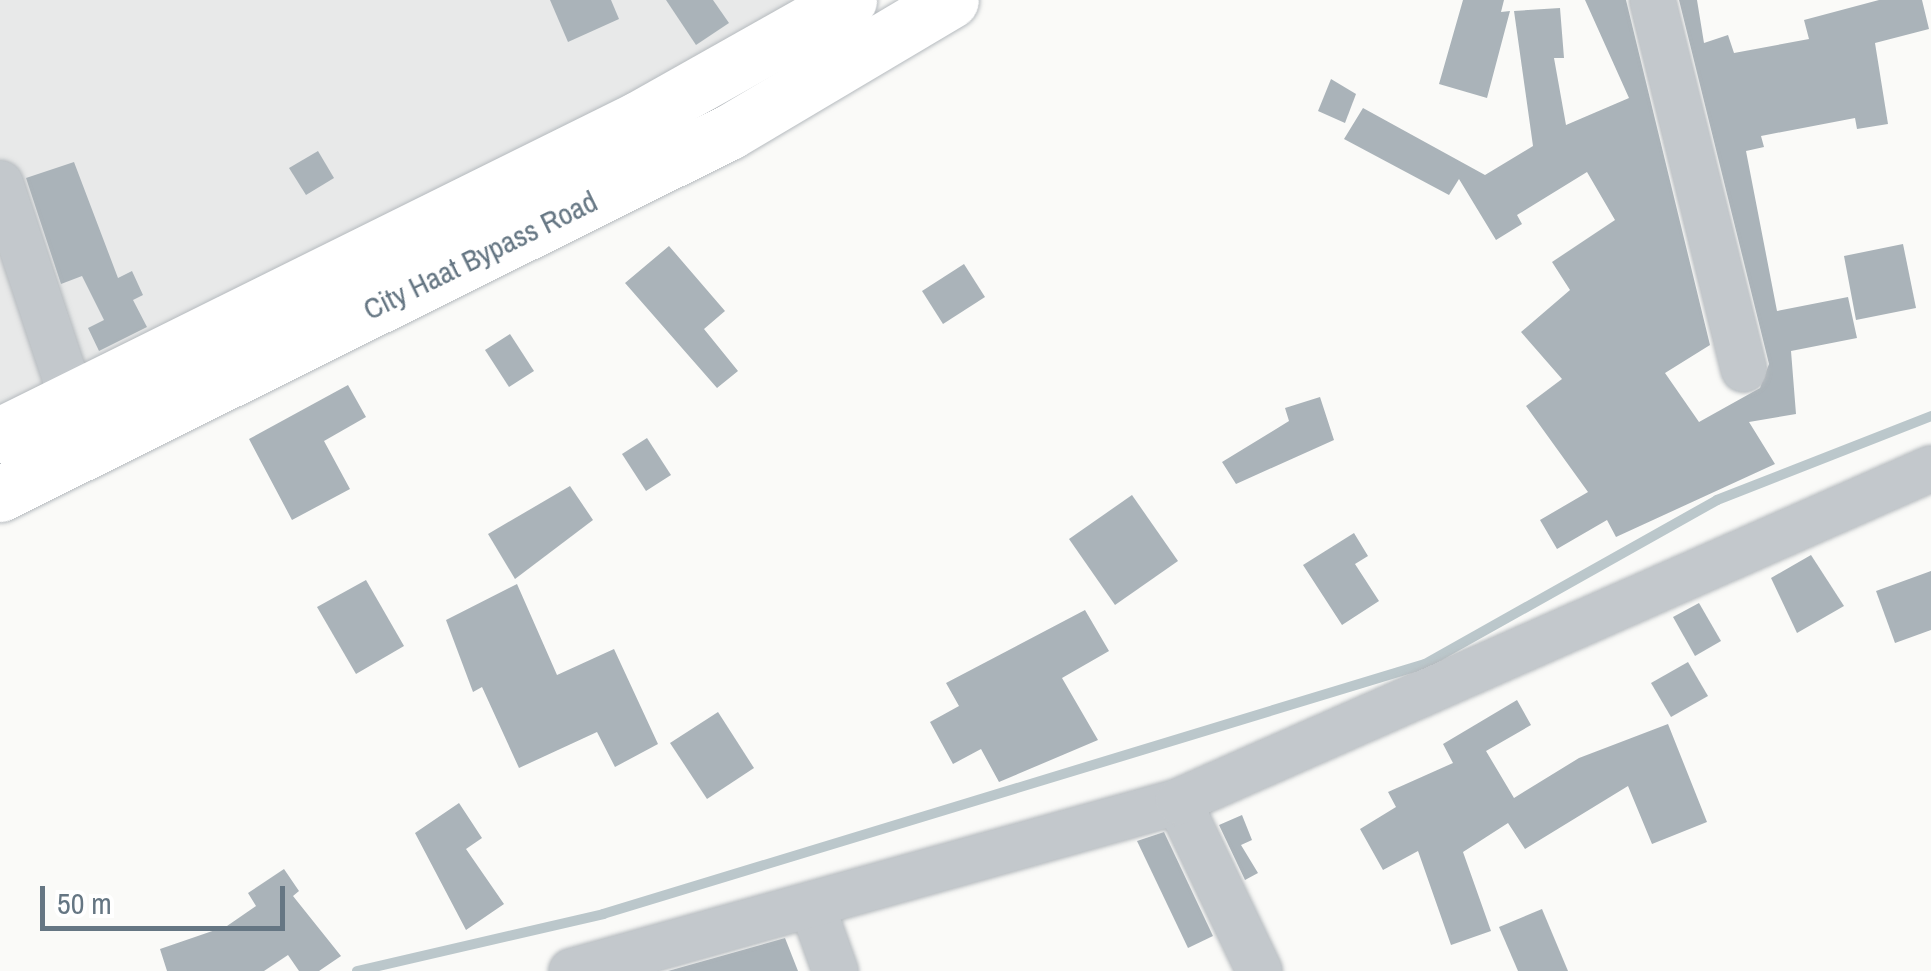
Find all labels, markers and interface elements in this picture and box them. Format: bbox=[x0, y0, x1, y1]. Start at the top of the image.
street label: City Haat Bypass Road bbox=[357, 183, 603, 327]
scale bar bbox=[45, 866, 290, 928]
text: 50 m bbox=[57, 883, 112, 923]

